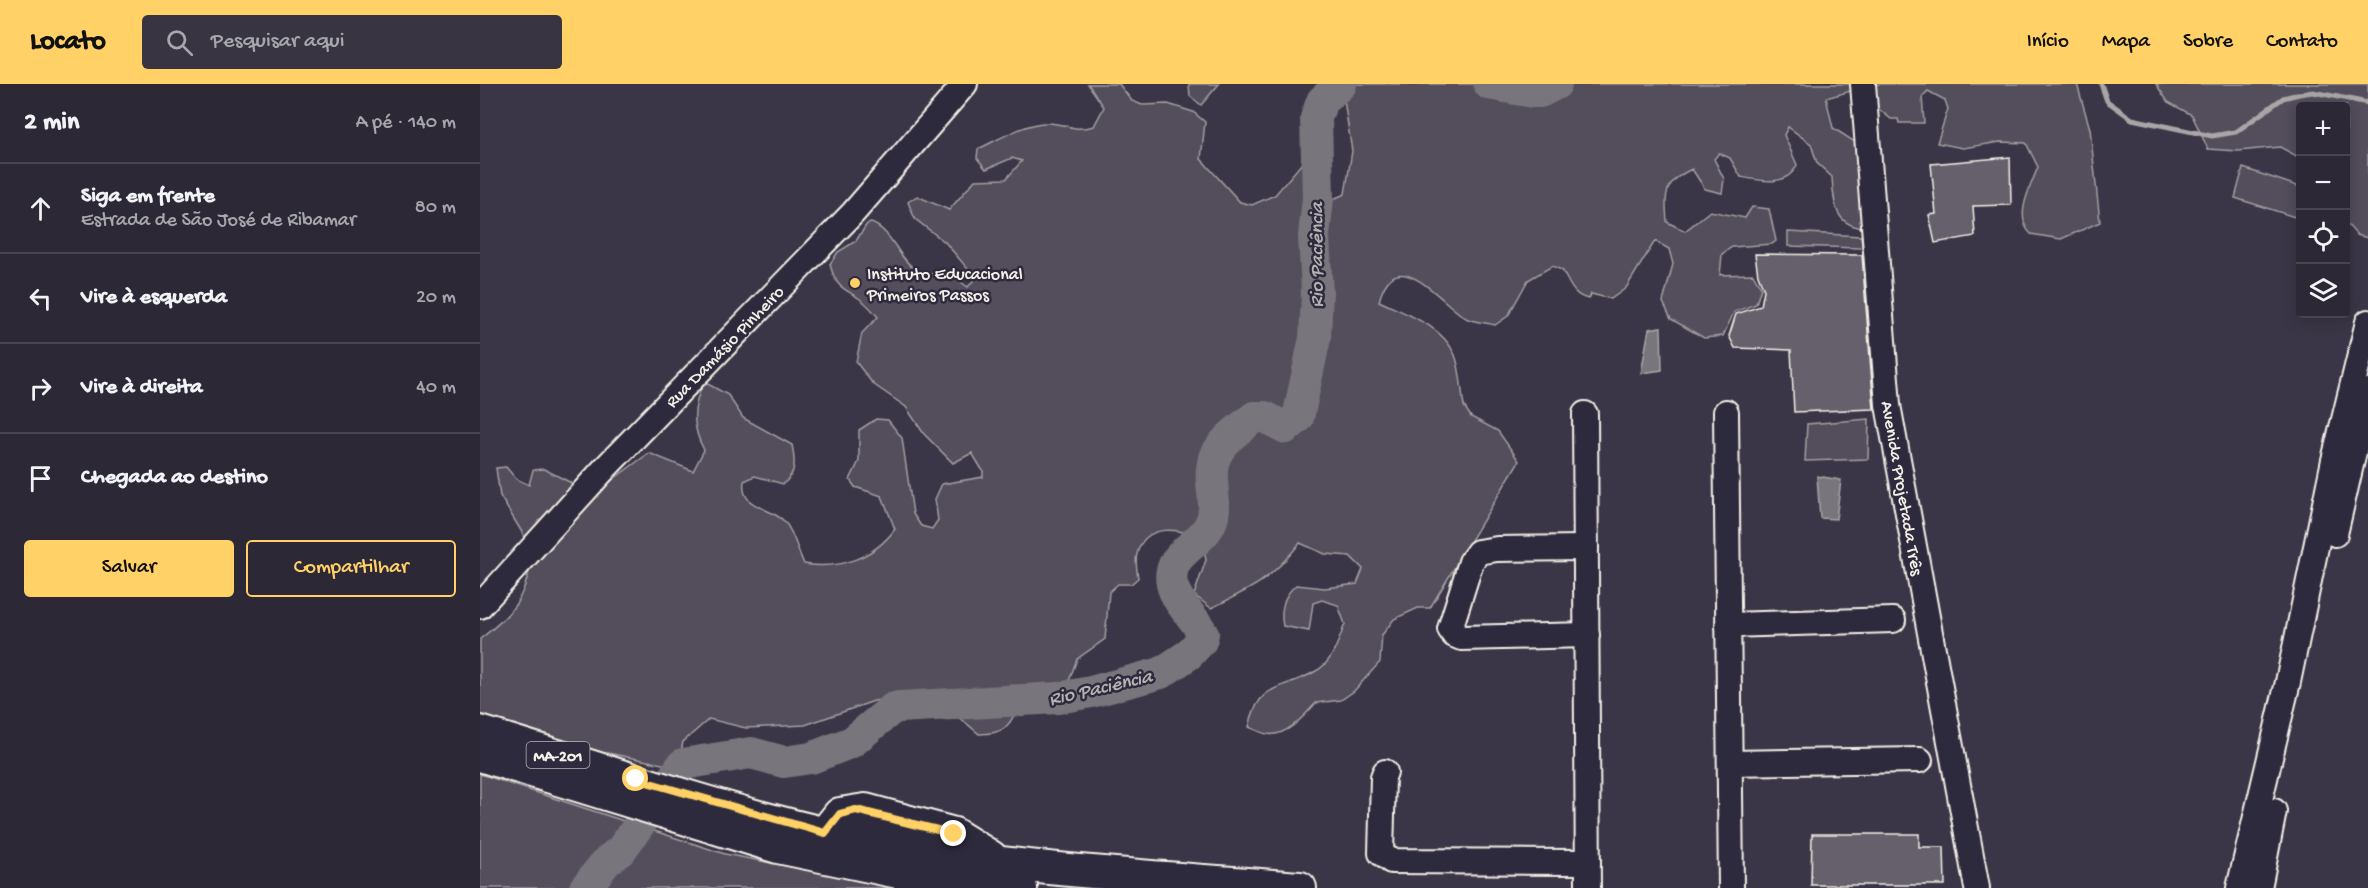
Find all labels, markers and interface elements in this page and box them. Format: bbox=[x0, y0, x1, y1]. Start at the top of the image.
search box bbox=[142, 15, 562, 69]
text: Locato bbox=[30, 26, 106, 59]
icon: search bbox=[163, 26, 196, 59]
text: Pesquisar aqui bbox=[211, 29, 344, 55]
text: Início bbox=[2027, 30, 2069, 55]
text: Mapa bbox=[2102, 30, 2150, 55]
text: Sobre bbox=[2183, 30, 2233, 55]
text: Contato bbox=[2266, 30, 2338, 55]
map controls bbox=[2296, 102, 2350, 318]
button: + bbox=[2296, 102, 2350, 156]
text: 2 min bbox=[24, 108, 79, 139]
text: A pé · 140 m bbox=[356, 112, 456, 135]
button: − bbox=[2296, 156, 2350, 210]
text: Siga em frente bbox=[81, 184, 215, 210]
icon: ahead bbox=[24, 192, 57, 225]
text: 80 m bbox=[415, 197, 456, 220]
water label: Rio Paciência bbox=[1307, 200, 1330, 308]
text: Estrada de São José de Ribamar bbox=[81, 210, 356, 233]
button: locate bbox=[2296, 210, 2350, 264]
button: layers bbox=[2296, 264, 2350, 318]
place label: Instituto Educacional Primeiros Passos bbox=[866, 265, 1023, 307]
marker: Instituto Educacional Primeiros Passos bbox=[848, 276, 862, 290]
icon: left bbox=[24, 282, 57, 315]
street label: Rua Damásio Pinheiro bbox=[662, 282, 790, 413]
text: Vire à esquerda bbox=[81, 285, 227, 311]
text: 20 m bbox=[416, 287, 456, 310]
icon: right bbox=[24, 372, 57, 405]
text: Vire à direita bbox=[81, 375, 203, 401]
text: 40 m bbox=[416, 377, 456, 400]
street label: Avenida Projetada Três bbox=[1875, 400, 1926, 579]
icon: arrive bbox=[24, 462, 57, 495]
text: Chegada ao destino bbox=[81, 465, 268, 491]
button: Salvar bbox=[24, 540, 234, 597]
button: Compartilhar bbox=[246, 540, 456, 597]
water label: Rio Paciência bbox=[1047, 666, 1157, 712]
road number: MA-201 bbox=[526, 742, 590, 768]
route start bbox=[622, 765, 648, 791]
route end bbox=[940, 820, 966, 846]

